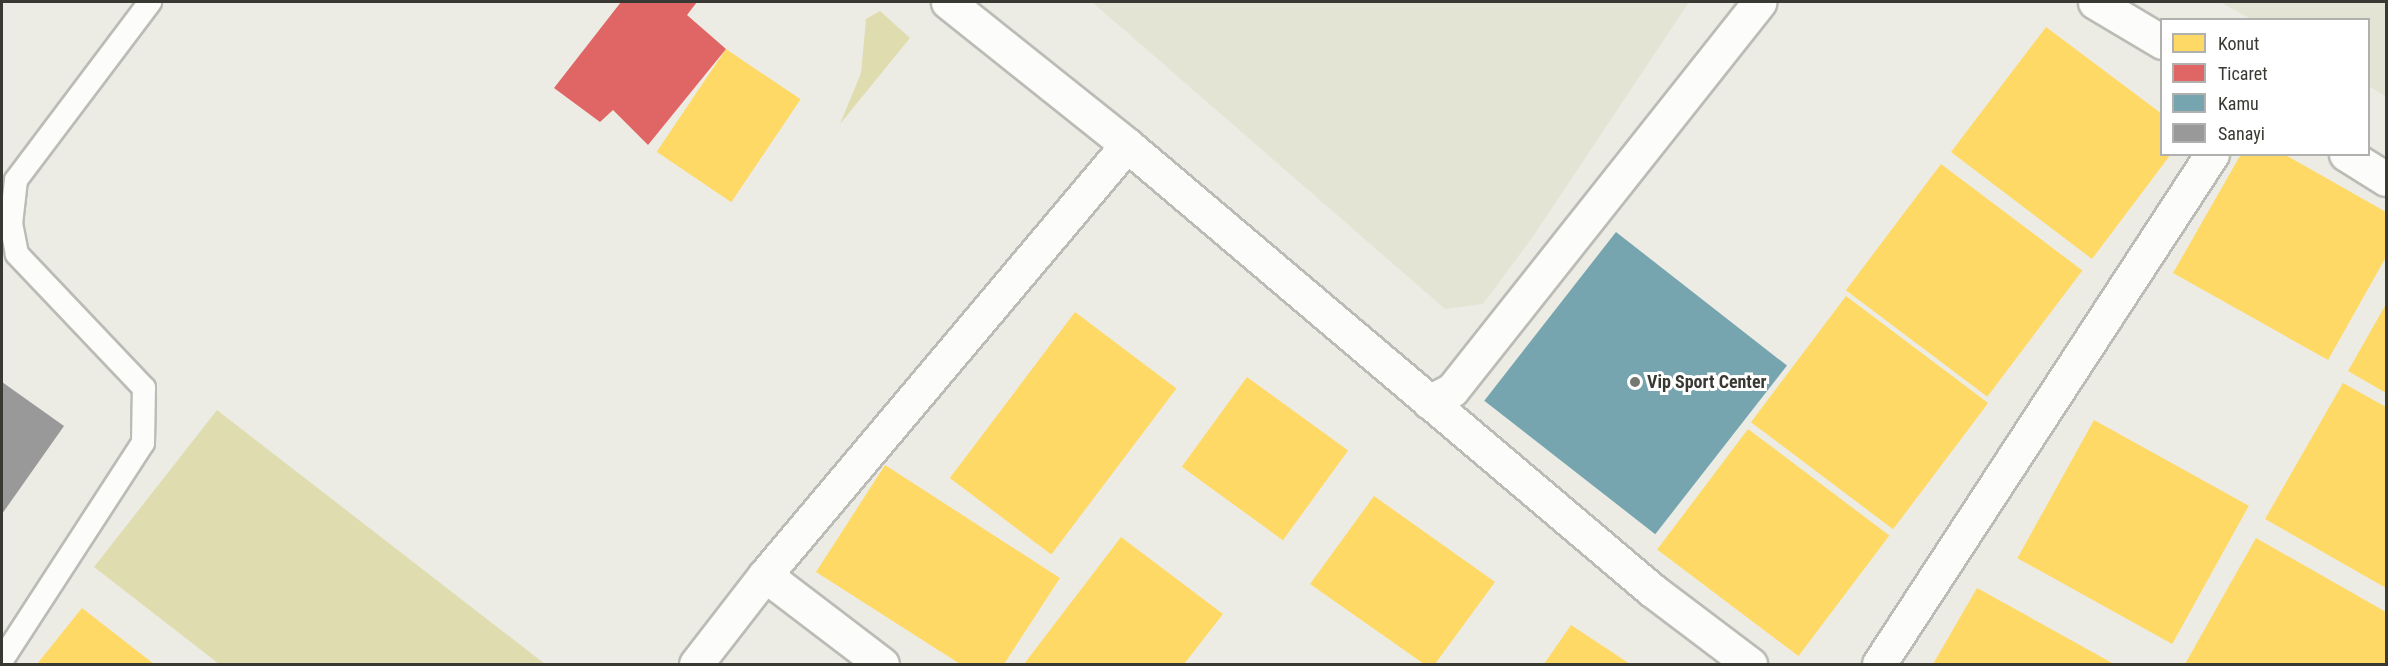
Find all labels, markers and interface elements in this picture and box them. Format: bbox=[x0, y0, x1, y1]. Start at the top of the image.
legend bbox=[2160, 18, 2370, 156]
text: Konut bbox=[2218, 33, 2259, 54]
text: Ticaret bbox=[2218, 63, 2268, 84]
text: Kamu bbox=[2218, 93, 2259, 114]
text: Sanayi bbox=[2218, 123, 2265, 144]
place label: Vip Sport Center bbox=[1647, 371, 1766, 393]
marker: Vip Sport Center bbox=[1628, 375, 1642, 389]

